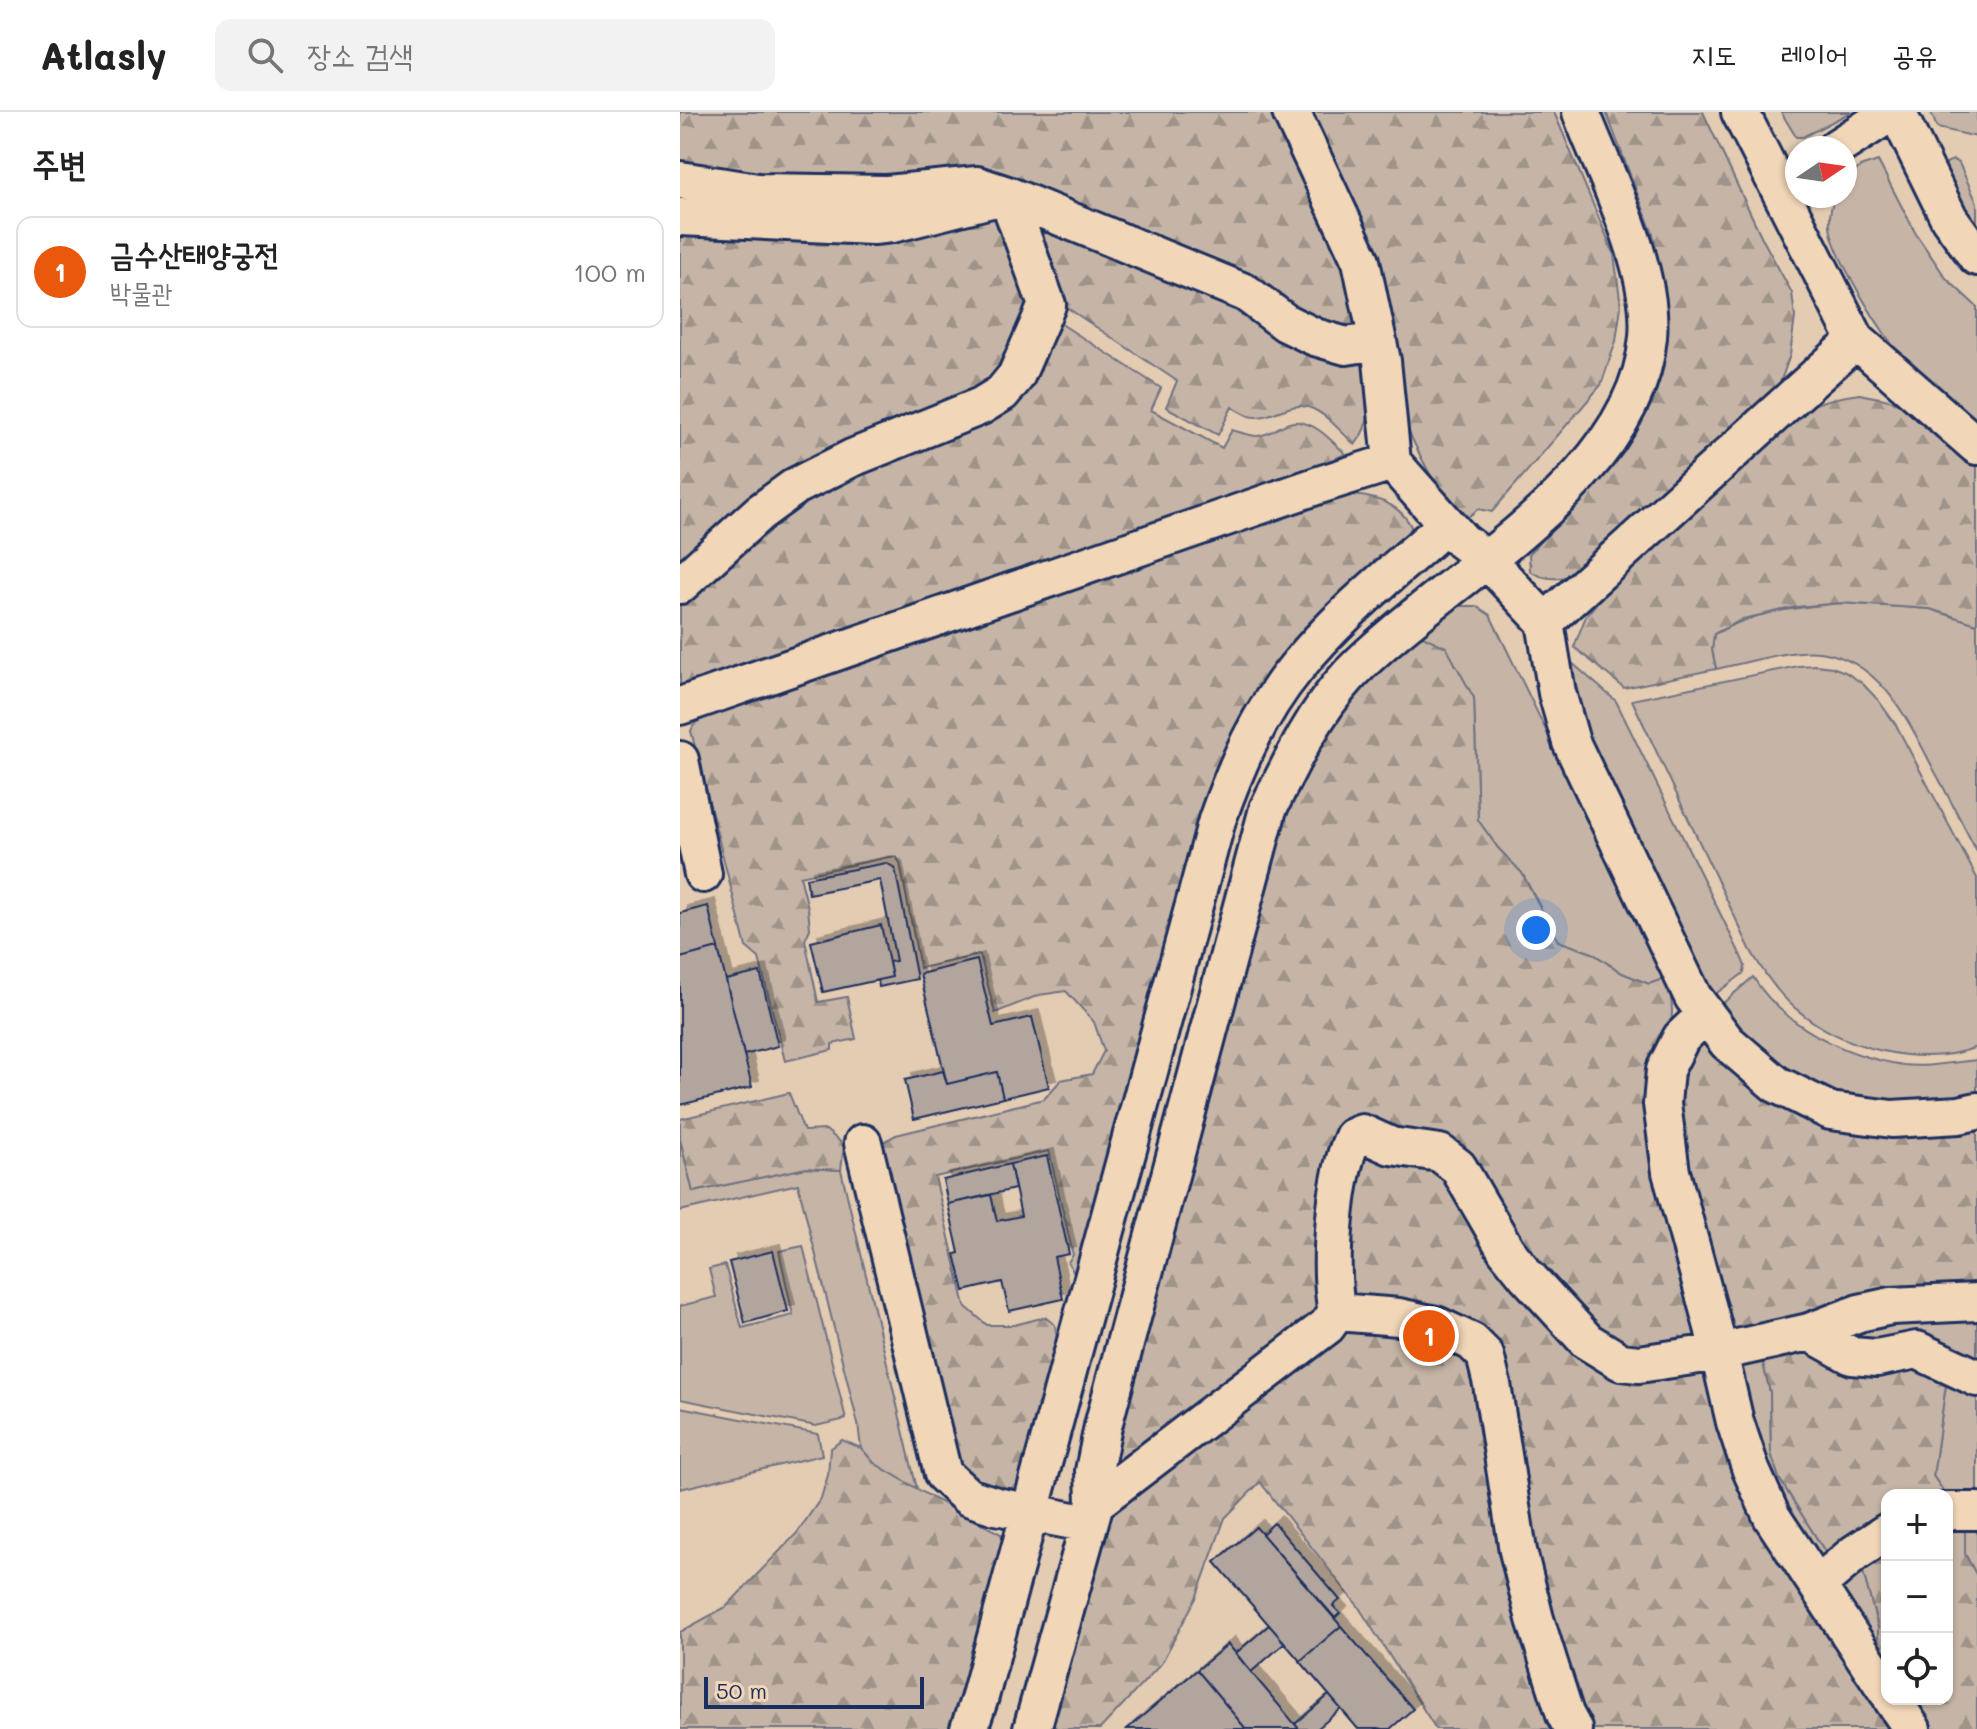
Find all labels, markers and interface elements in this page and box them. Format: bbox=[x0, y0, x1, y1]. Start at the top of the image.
search box bbox=[215, 19, 775, 91]
text: Atlasly bbox=[40, 30, 167, 80]
icon: search bbox=[243, 33, 287, 77]
text: 장소 검색 bbox=[307, 34, 413, 74]
text: 지도 bbox=[1691, 36, 1736, 72]
text: 레이어 bbox=[1780, 36, 1848, 72]
text: 공유 bbox=[1892, 36, 1937, 72]
north arrow bbox=[1785, 136, 1857, 208]
text: 주변 bbox=[32, 140, 87, 185]
text: 금수산태양궁전 bbox=[110, 233, 279, 273]
text: 1 bbox=[54, 255, 66, 289]
text: 100 m bbox=[573, 255, 646, 289]
text: 박물관 bbox=[110, 275, 173, 309]
your location bbox=[1516, 910, 1556, 950]
pin: 1 bbox=[1403, 1306, 1455, 1366]
map controls bbox=[1881, 1489, 1953, 1705]
button: + bbox=[1881, 1489, 1953, 1561]
button: − bbox=[1881, 1561, 1953, 1633]
button: locate bbox=[1881, 1633, 1953, 1705]
scale bar bbox=[704, 1673, 924, 1709]
text: 50 m bbox=[716, 1676, 767, 1705]

